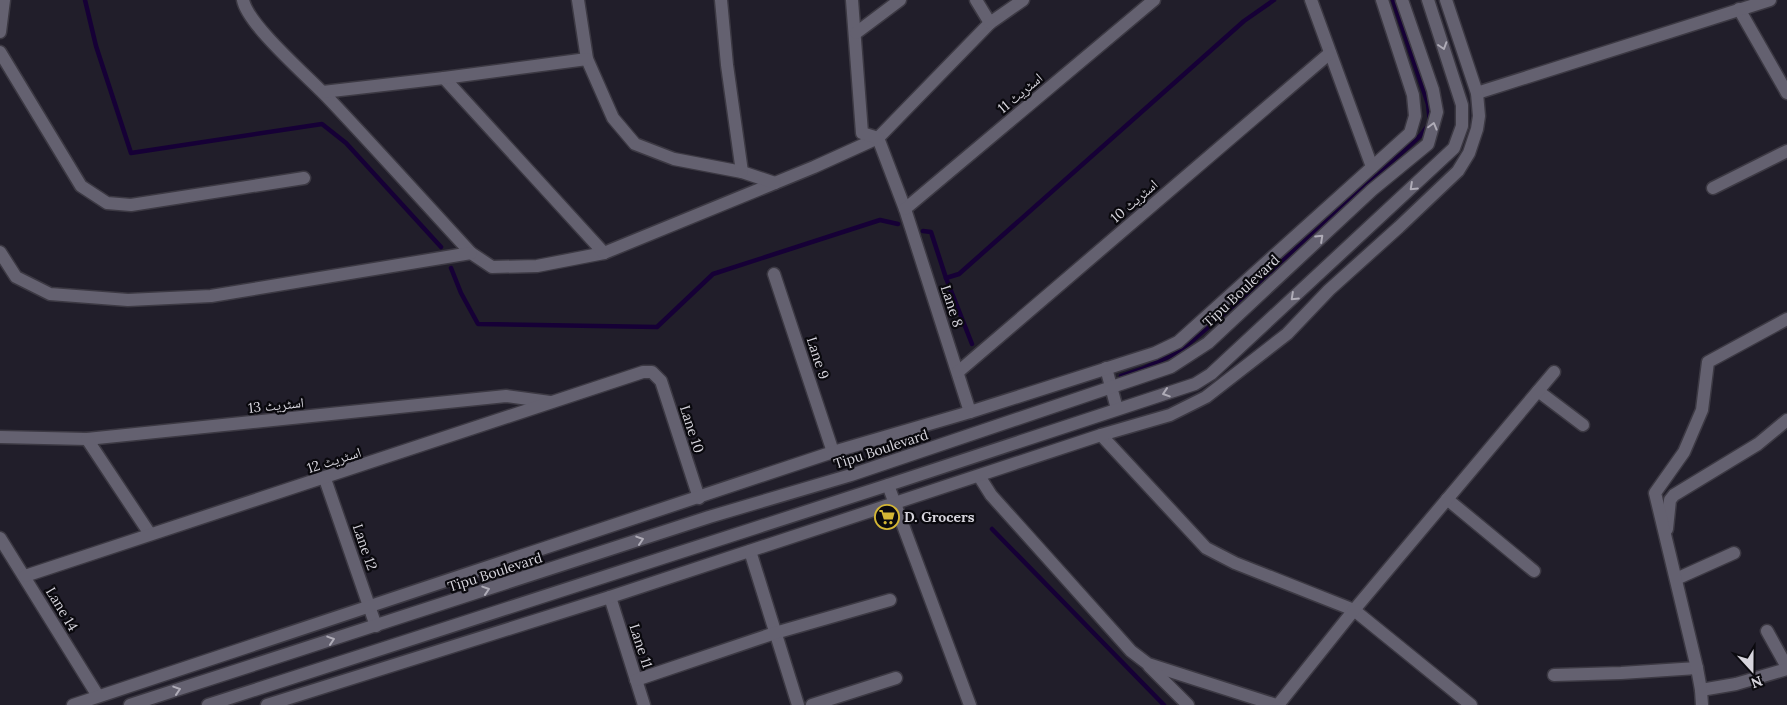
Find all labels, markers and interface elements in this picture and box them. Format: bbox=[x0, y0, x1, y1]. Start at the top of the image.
one-way arrow bbox=[1437, 42, 1447, 50]
street label: اسٹریٹ 11 bbox=[994, 69, 1046, 117]
one-way arrow bbox=[1427, 121, 1438, 130]
street label: اسٹریٹ 10 bbox=[1107, 176, 1161, 226]
one-way arrow bbox=[1410, 181, 1419, 190]
one-way arrow bbox=[1314, 235, 1323, 244]
street label: Tipu Boulevard bbox=[1199, 251, 1283, 331]
street label: Lane 8 bbox=[937, 283, 967, 329]
one-way arrow bbox=[1291, 291, 1300, 300]
street label: Lane 9 bbox=[803, 335, 833, 381]
one-way arrow bbox=[1162, 388, 1171, 398]
street label: اسٹریٹ 13 bbox=[247, 393, 305, 417]
street label: Lane 10 bbox=[676, 403, 708, 455]
street label: Tipu Boulevard bbox=[831, 425, 931, 473]
street label: اسٹریٹ 12 bbox=[305, 443, 363, 477]
supermarket icon: D. Grocers bbox=[874, 504, 900, 530]
place label: D. Grocers bbox=[904, 508, 975, 526]
street label: Lane 12 bbox=[349, 521, 381, 573]
one-way arrow bbox=[636, 535, 644, 545]
street label: Tipu Boulevard bbox=[445, 548, 545, 596]
street label: Lane 14 bbox=[42, 584, 82, 635]
one-way arrow bbox=[481, 586, 490, 596]
street label: Lane 11 bbox=[625, 622, 657, 670]
one-way arrow bbox=[327, 636, 335, 646]
north arrow bbox=[1727, 645, 1777, 695]
text: N bbox=[1748, 672, 1765, 693]
one-way arrow bbox=[172, 686, 181, 696]

